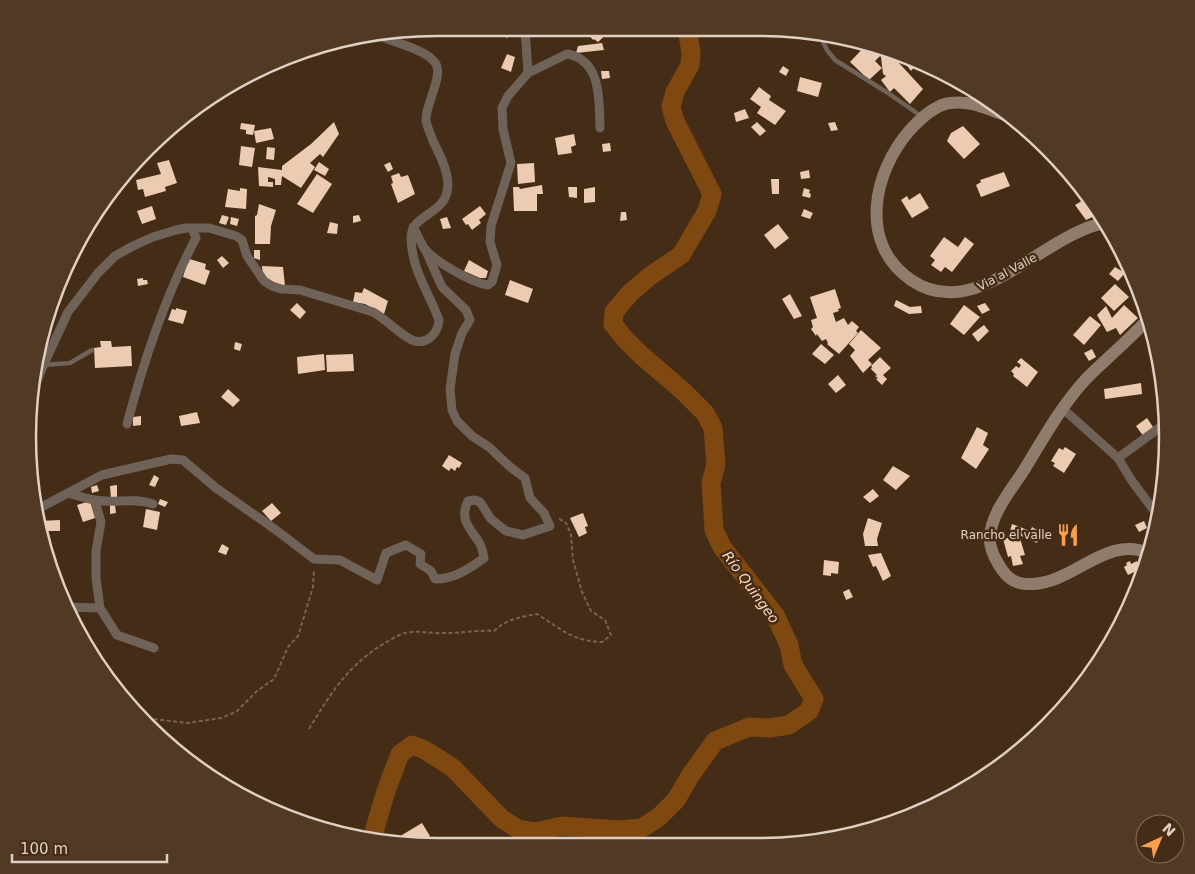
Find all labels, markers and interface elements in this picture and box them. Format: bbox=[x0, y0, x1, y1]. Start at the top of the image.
street label: Via al Valle bbox=[975, 250, 1039, 294]
restaurant icon: Rancho el valle bbox=[1055, 522, 1081, 548]
place label: Rancho el valle bbox=[961, 528, 1052, 542]
water label: Río Quingeo bbox=[719, 548, 783, 626]
north arrow bbox=[1135, 814, 1185, 864]
text: N bbox=[1159, 820, 1179, 839]
scale bar bbox=[12, 832, 168, 864]
text: 100 m bbox=[20, 840, 68, 858]

